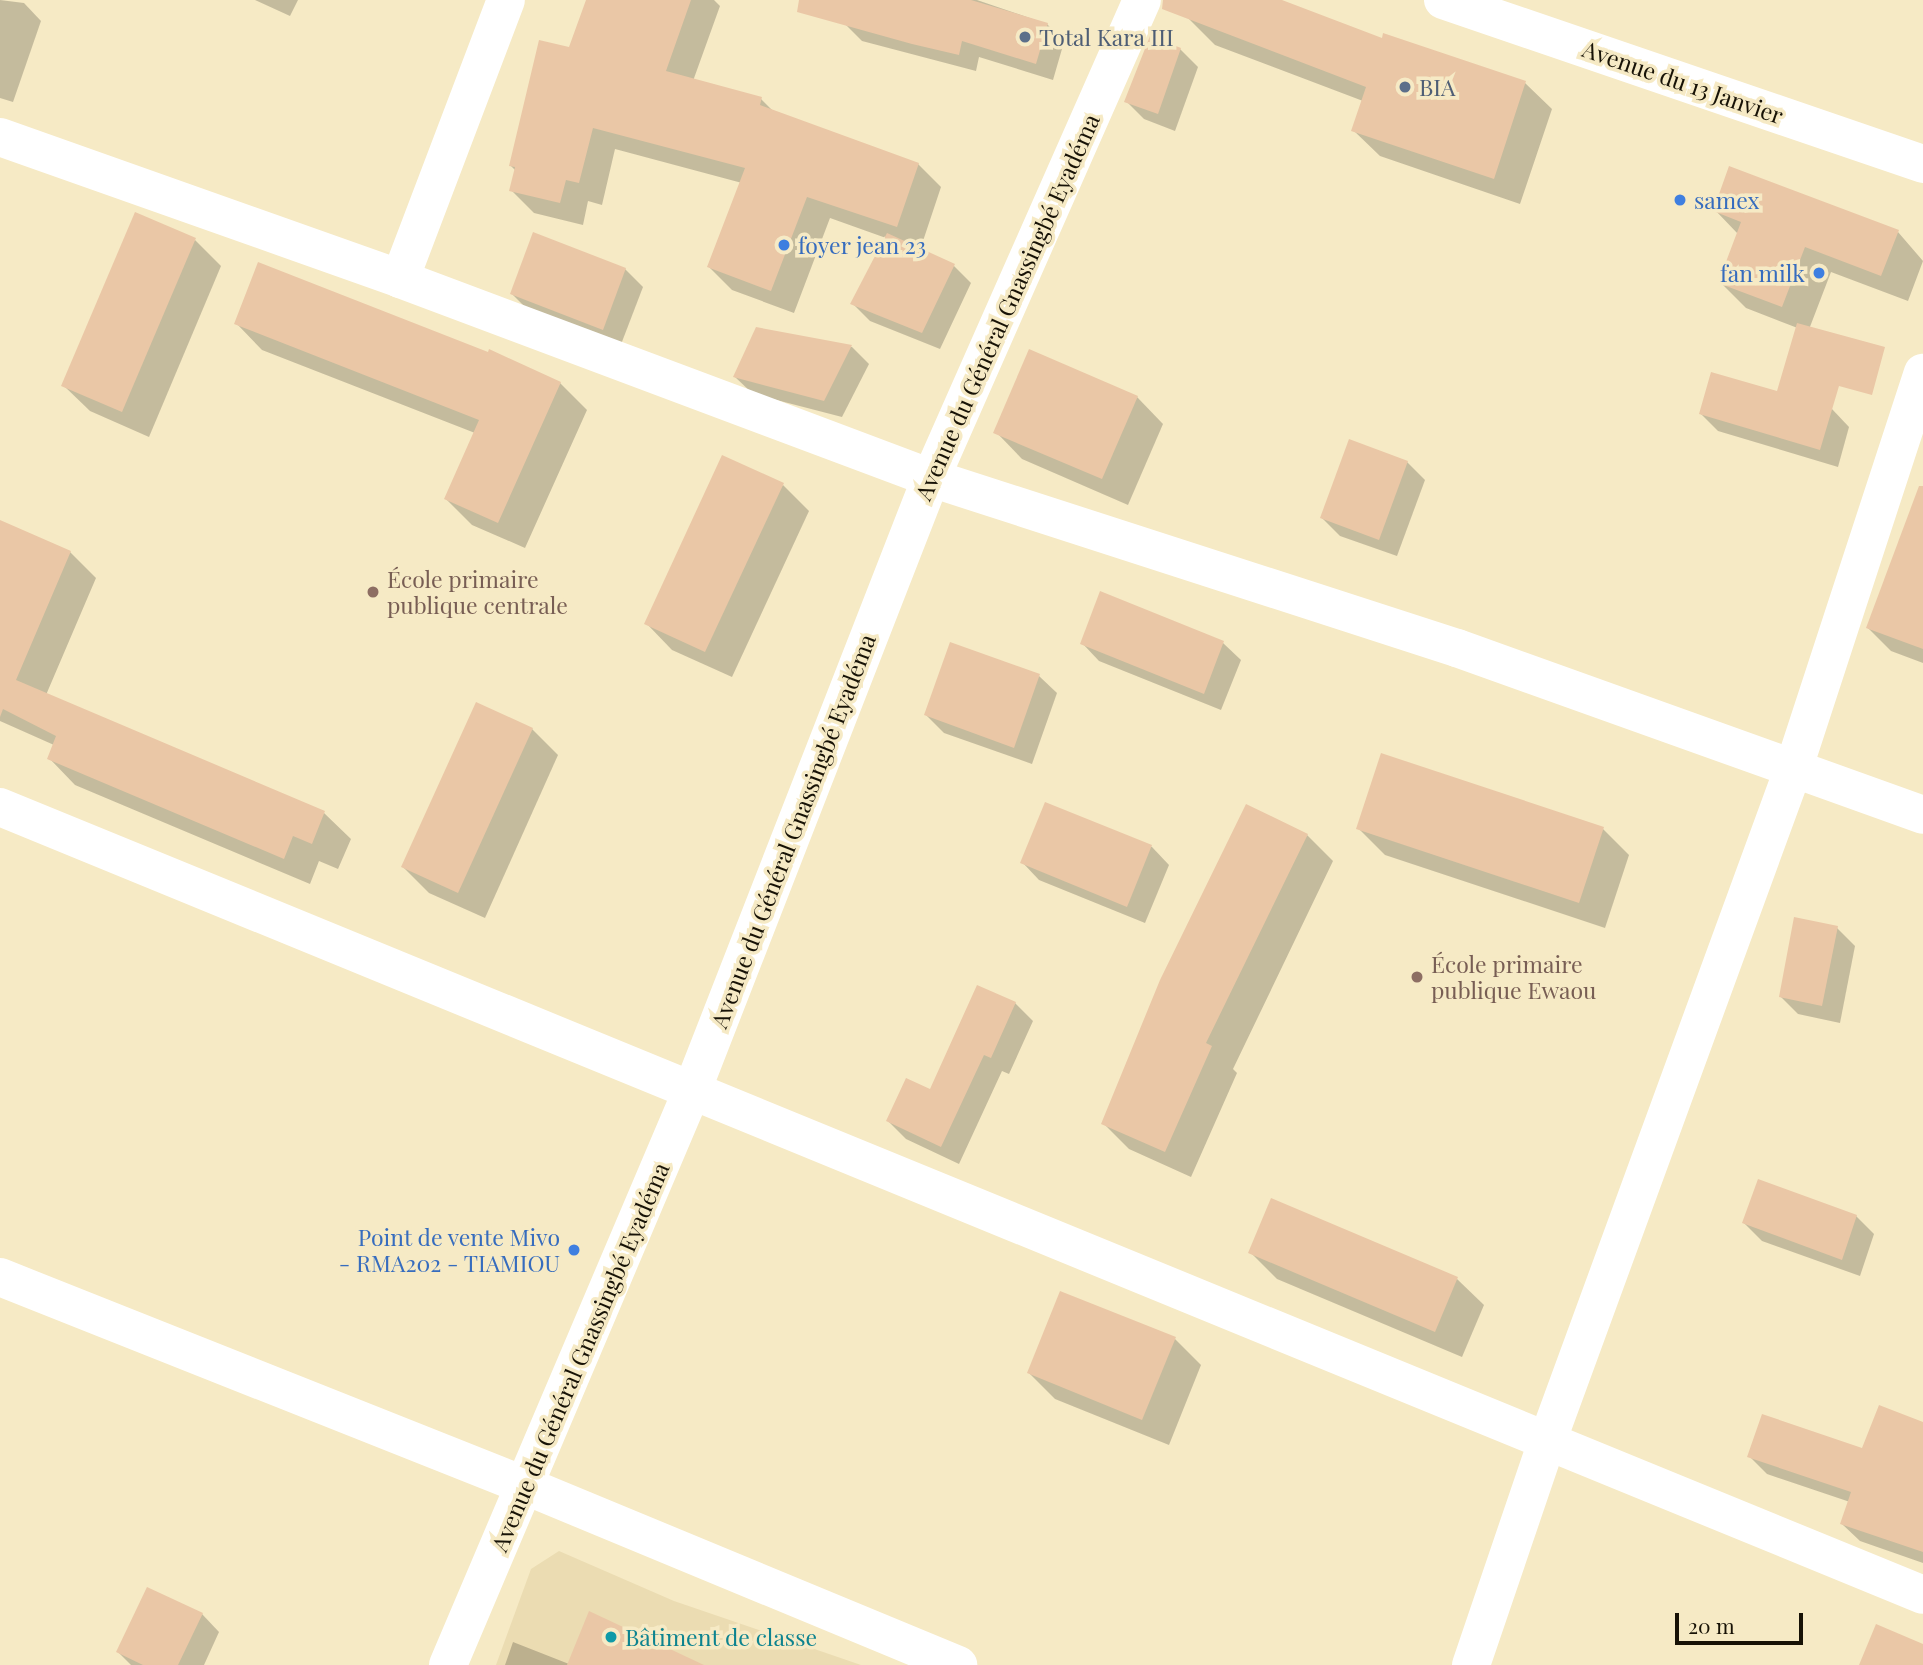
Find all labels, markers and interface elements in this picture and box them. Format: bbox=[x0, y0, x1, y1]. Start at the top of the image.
place label: Total Kara III bbox=[1039, 23, 1174, 51]
marker: Total Kara III bbox=[1017, 29, 1033, 45]
street label: Avenue du 13 Janvier bbox=[1579, 35, 1787, 129]
place label: BIA bbox=[1419, 73, 1455, 101]
marker: BIA bbox=[1397, 79, 1413, 95]
street label: Avenue du Général Gnassingbé Eyadéma bbox=[909, 110, 1105, 504]
place label: samex bbox=[1694, 186, 1759, 214]
marker: samex bbox=[1672, 192, 1688, 208]
place label: foyer jean 23 bbox=[798, 231, 927, 259]
marker: foyer jean 23 bbox=[776, 237, 792, 253]
place label: fan milk bbox=[1720, 259, 1805, 287]
marker: fan milk bbox=[1811, 265, 1827, 281]
place label: École primaire publique centrale bbox=[387, 565, 568, 619]
marker: École primaire publique centrale bbox=[365, 584, 381, 600]
street label: Avenue du Général Gnassingbé Eyadéma bbox=[705, 630, 881, 1032]
place label: École primaire publique Ewaou bbox=[1431, 950, 1596, 1004]
marker: École primaire publique Ewaou bbox=[1409, 969, 1425, 985]
street label: Avenue du Général Gnassingbé Eyadéma bbox=[485, 1158, 675, 1556]
place label: Point de vente Mivo - RMA202 - TIAMIOU bbox=[338, 1223, 560, 1277]
marker: Point de vente Mivo - RMA202 - TIAMIOU bbox=[566, 1242, 582, 1258]
scale bar bbox=[1678, 1598, 1806, 1642]
text: 20 m bbox=[1688, 1611, 1735, 1639]
place label: Bâtiment de classe bbox=[625, 1623, 817, 1651]
marker: Bâtiment de classe bbox=[603, 1629, 619, 1645]

